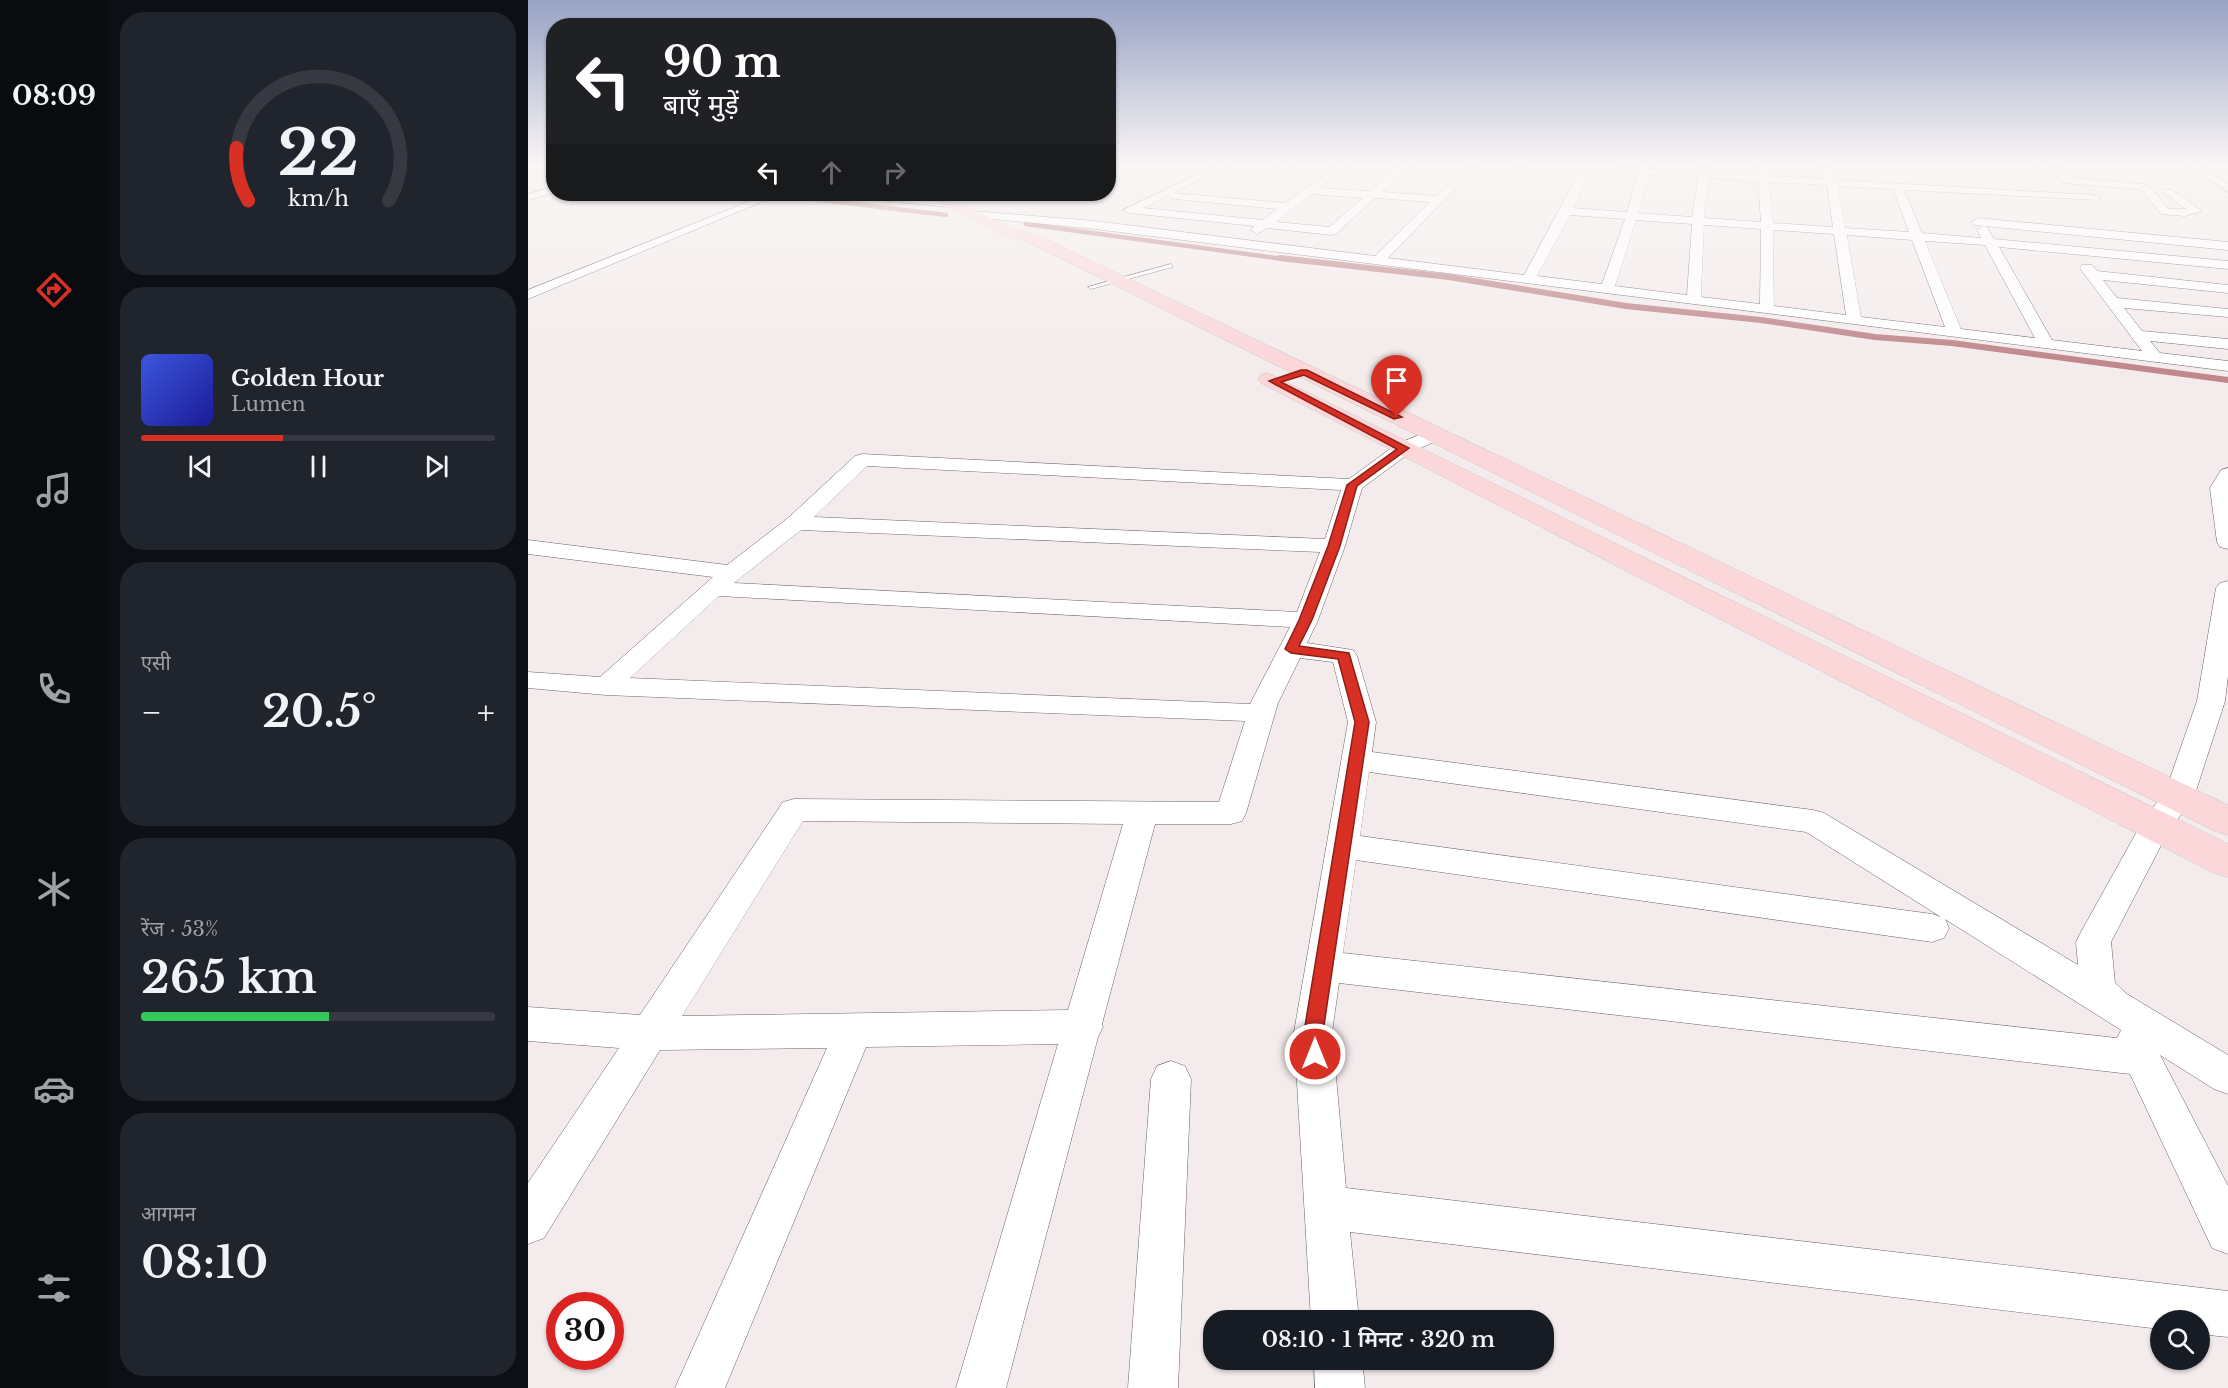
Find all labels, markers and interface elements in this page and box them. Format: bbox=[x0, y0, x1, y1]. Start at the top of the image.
text: 90 m bbox=[663, 36, 781, 88]
icon: left bbox=[564, 42, 642, 120]
text: 08:09 bbox=[12, 79, 96, 112]
text: बाएँ मुड़ें bbox=[663, 88, 739, 121]
text: 22 bbox=[277, 114, 359, 192]
icon: left bbox=[752, 156, 785, 189]
icon: ahead bbox=[815, 156, 848, 189]
icon: right bbox=[878, 156, 911, 189]
text: km/h bbox=[288, 185, 349, 212]
icon: directions bbox=[33, 269, 75, 311]
pin bbox=[1371, 355, 1422, 417]
icon: arrive bbox=[1380, 364, 1413, 397]
text: Golden Hour bbox=[231, 365, 384, 392]
text: Lumen bbox=[231, 392, 306, 416]
icon: previous bbox=[184, 450, 217, 483]
icon: pause bbox=[302, 450, 335, 483]
icon: next bbox=[420, 450, 453, 483]
icon: music bbox=[33, 469, 75, 511]
text: एसी bbox=[141, 651, 171, 675]
icon: phone bbox=[33, 668, 75, 710]
text: 20.5° bbox=[262, 683, 377, 739]
text: − bbox=[141, 692, 162, 733]
text: + bbox=[477, 692, 495, 733]
icon: climate bbox=[33, 868, 75, 910]
text: रेंज · 53% bbox=[141, 917, 218, 941]
text: 265 km bbox=[141, 949, 317, 1005]
position arrow bbox=[1283, 1022, 1347, 1086]
icon: car bbox=[33, 1068, 75, 1110]
text: आगमन bbox=[141, 1202, 196, 1226]
text: 08:10 bbox=[141, 1234, 269, 1290]
icon: filters bbox=[33, 1267, 75, 1309]
speed limit sign: 30 bbox=[546, 1292, 624, 1370]
map controls bbox=[2150, 1310, 2210, 1370]
button: search bbox=[2150, 1310, 2210, 1370]
text: 08:10 · 1 मिनट · 320 m bbox=[1262, 1326, 1495, 1353]

